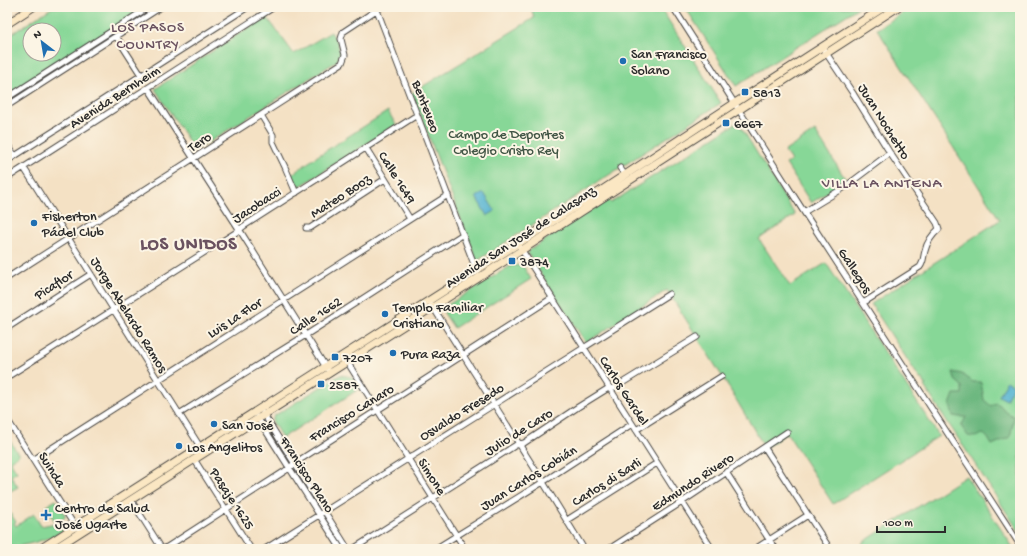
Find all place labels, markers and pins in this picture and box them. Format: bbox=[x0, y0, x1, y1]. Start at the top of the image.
place label: San Francisco Solano bbox=[631, 47, 707, 80]
marker: San Francisco Solano bbox=[618, 56, 628, 66]
place label: 5813 bbox=[753, 86, 781, 103]
marker: 5813 bbox=[740, 87, 750, 97]
place label: 6667 bbox=[734, 117, 763, 134]
marker: 6667 bbox=[721, 118, 731, 128]
place label: Fisherton Pádel Club bbox=[41, 209, 105, 242]
marker: Fisherton Pádel Club bbox=[29, 218, 39, 228]
place label: 3874 bbox=[519, 255, 549, 272]
marker: 3874 bbox=[507, 256, 517, 266]
place label: Templo Familiar Cristiano bbox=[392, 300, 484, 333]
marker: Templo Familiar Cristiano bbox=[380, 309, 390, 319]
place label: Pura Raza bbox=[400, 347, 462, 364]
marker: Pura Raza bbox=[388, 348, 398, 358]
place label: 7207 bbox=[342, 351, 373, 368]
marker: 7207 bbox=[330, 352, 340, 362]
place label: 2587 bbox=[329, 378, 359, 395]
marker: 2587 bbox=[316, 379, 326, 389]
place label: San José bbox=[222, 418, 274, 435]
marker: San José bbox=[209, 419, 219, 429]
place label: Los Angelitos bbox=[187, 440, 263, 457]
marker: Los Angelitos bbox=[174, 441, 184, 451]
place label: Centro de Salud José Ugarte bbox=[55, 501, 150, 534]
marker: Centro de Salud José Ugarte bbox=[40, 509, 52, 521]

